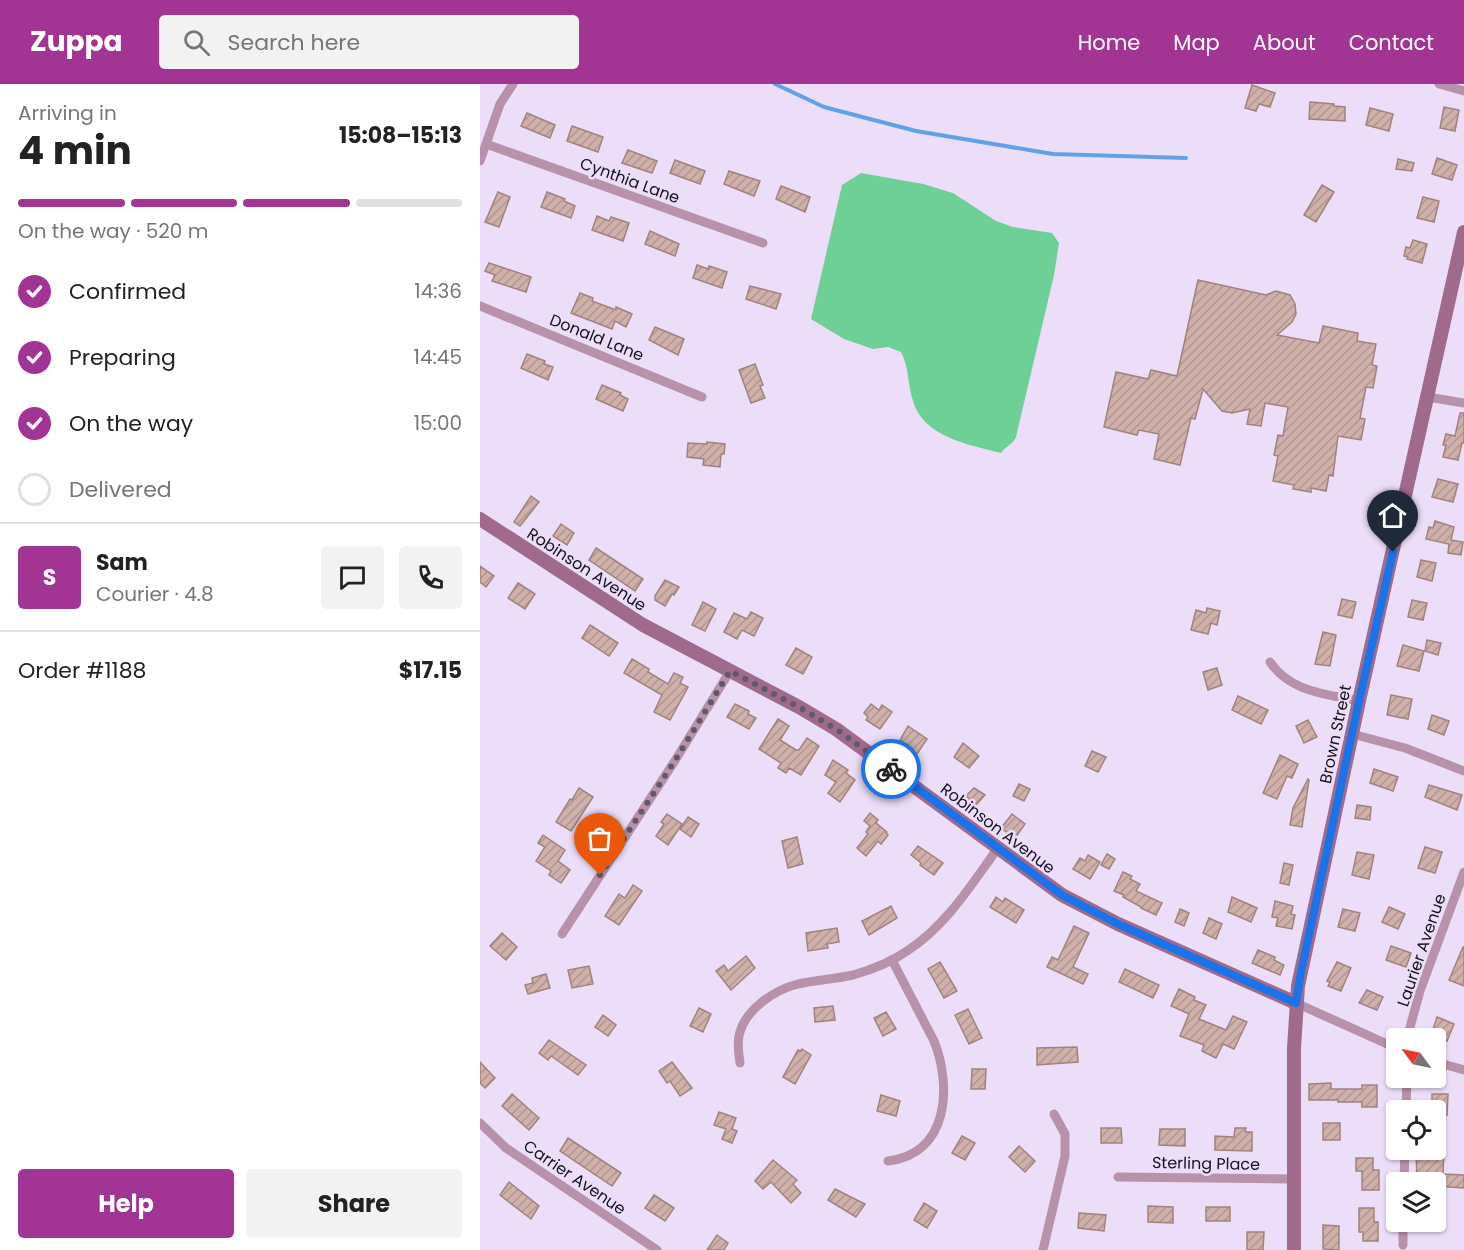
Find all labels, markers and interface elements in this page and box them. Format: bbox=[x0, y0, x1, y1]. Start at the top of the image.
search box bbox=[159, 15, 579, 69]
text: Zuppa bbox=[30, 22, 123, 61]
icon: search bbox=[180, 26, 213, 59]
text: Search here bbox=[228, 27, 360, 58]
text: Home bbox=[1078, 28, 1140, 57]
text: Map bbox=[1173, 28, 1220, 57]
text: About bbox=[1253, 28, 1316, 57]
text: Contact bbox=[1349, 28, 1434, 57]
text: Arriving in bbox=[18, 99, 117, 127]
text: 15:08–15:13 bbox=[339, 120, 462, 151]
text: 4 min bbox=[18, 123, 132, 178]
street label: Cynthia Lane bbox=[577, 152, 683, 209]
text: On the way · 520 m bbox=[18, 217, 208, 245]
icon: check bbox=[18, 275, 51, 308]
text: Confirmed bbox=[69, 276, 186, 307]
text: 14:36 bbox=[414, 277, 462, 305]
street label: Donald Lane bbox=[546, 308, 647, 367]
icon: check bbox=[18, 341, 51, 374]
text: Preparing bbox=[69, 342, 176, 373]
text: 14:45 bbox=[414, 343, 462, 371]
icon: check bbox=[18, 407, 51, 440]
text: On the way bbox=[69, 408, 193, 439]
text: 15:00 bbox=[414, 409, 462, 437]
text: Delivered bbox=[69, 474, 172, 505]
pin bbox=[1367, 490, 1418, 552]
icon: home bbox=[1376, 499, 1409, 532]
street label: Robinson Avenue bbox=[523, 522, 651, 617]
button: chat bbox=[321, 546, 384, 609]
button: phone bbox=[399, 546, 462, 609]
text: Sam bbox=[96, 547, 148, 578]
text: S bbox=[43, 562, 56, 593]
text: Courier · 4.8 bbox=[96, 580, 214, 608]
text: Order #1188 bbox=[18, 655, 146, 686]
text: $17.15 bbox=[399, 655, 462, 686]
street label: Brown Street bbox=[1314, 682, 1357, 786]
courier bbox=[861, 739, 921, 799]
icon: bike bbox=[875, 753, 908, 786]
street label: Robinson Avenue bbox=[936, 778, 1060, 879]
pin bbox=[574, 813, 625, 875]
icon: bag bbox=[583, 822, 616, 855]
street label: Laurier Avenue bbox=[1391, 891, 1452, 1010]
north arrow bbox=[1386, 1028, 1446, 1088]
map controls bbox=[1386, 1028, 1446, 1232]
button: locate bbox=[1386, 1100, 1446, 1160]
street label: Carrier Avenue bbox=[519, 1135, 631, 1220]
street label: Sterling Place bbox=[1152, 1151, 1260, 1176]
button: Help bbox=[18, 1169, 234, 1238]
button: Share bbox=[246, 1169, 462, 1238]
button: layers bbox=[1386, 1172, 1446, 1232]

